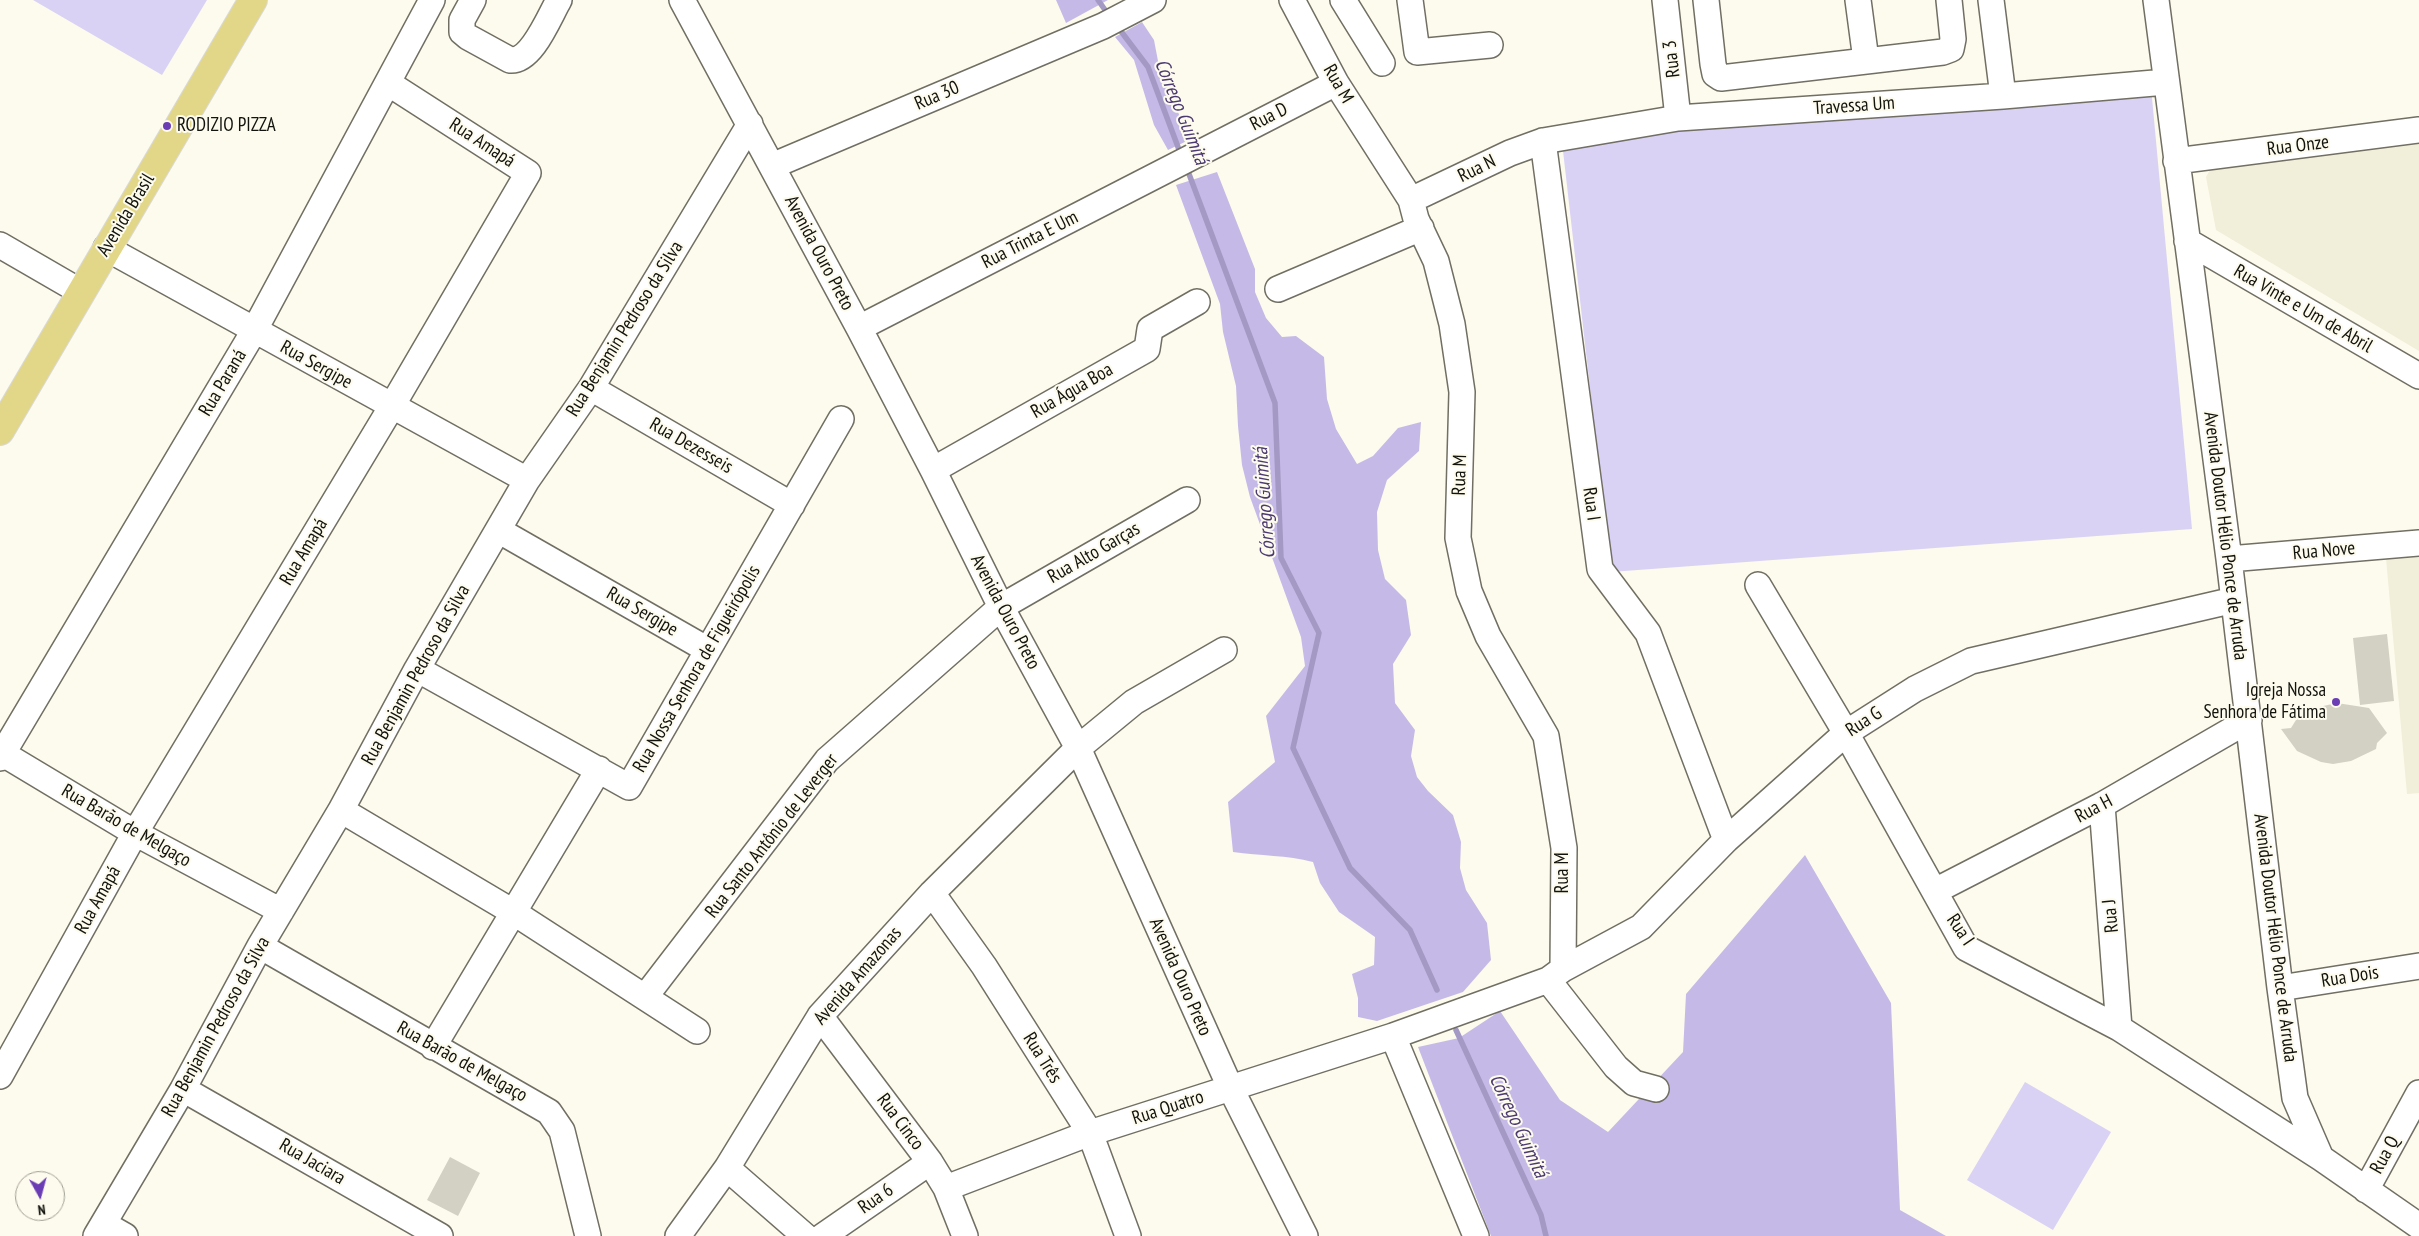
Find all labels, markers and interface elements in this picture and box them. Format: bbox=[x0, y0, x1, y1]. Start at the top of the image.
street label: Rua 3 bbox=[1659, 39, 1685, 79]
water label: Córrego Guimitá bbox=[1149, 56, 1213, 168]
street label: Rua M bbox=[1318, 61, 1358, 107]
street label: Rua 30 bbox=[911, 77, 963, 115]
street label: Travessa Um bbox=[1812, 92, 1896, 120]
street label: Rua D bbox=[1246, 98, 1292, 136]
street label: Rua Amapá bbox=[445, 113, 519, 173]
place label: RODIZIO PIZZA bbox=[177, 115, 276, 137]
marker: RODIZIO PIZZA bbox=[161, 120, 173, 132]
street label: Rua Onze bbox=[2266, 131, 2330, 161]
street label: Rua N bbox=[1454, 150, 1500, 188]
street label: Avenida Brasil bbox=[92, 169, 160, 261]
street label: Avenida Ouro Preto bbox=[779, 192, 859, 314]
street label: Rua Trinta E Um bbox=[978, 206, 1082, 274]
street label: Rua Benjamin Pedroso da Silva bbox=[562, 237, 688, 421]
street label: Rua Vinte e Um de Abril bbox=[2230, 260, 2376, 358]
street label: Rua Sergipe bbox=[276, 336, 356, 394]
street label: Rua Paraná bbox=[194, 346, 252, 420]
street label: Rua Água Boa bbox=[1027, 358, 1117, 424]
street label: Avenida Doutor Hélio Ponce de Arruda bbox=[2198, 410, 2252, 662]
street label: Rua Dezesseis bbox=[645, 413, 737, 479]
water label: Córrego Guimitá bbox=[1249, 447, 1281, 559]
street label: Rua M bbox=[1448, 454, 1472, 496]
street label: Rua I bbox=[1577, 486, 1605, 522]
street label: Rua Amapá bbox=[275, 514, 333, 590]
street label: Rua Alto Garças bbox=[1044, 517, 1144, 589]
street label: Rua Nove bbox=[2292, 537, 2356, 565]
street label: Avenida Ouro Preto bbox=[965, 551, 1045, 673]
street label: Rua Nossa Senhora de Figueirópolis bbox=[628, 562, 766, 776]
street label: Rua Benjamin Pedroso da Silva bbox=[357, 581, 475, 769]
street label: Rua Sergipe bbox=[602, 582, 682, 642]
place label: Igreja Nossa Senhora de Fátima bbox=[2203, 680, 2326, 724]
marker: Igreja Nossa Senhora de Fátima bbox=[2330, 696, 2342, 708]
street label: Rua G bbox=[1842, 702, 1886, 742]
street label: Rua Santo Antônio de Leverger bbox=[701, 749, 843, 923]
street label: Rua Barão de Melgaço bbox=[57, 780, 195, 872]
street label: Rua H bbox=[2071, 790, 2117, 828]
street label: Avenida Doutor Hélio Ponce de Arruda bbox=[2248, 812, 2302, 1064]
street label: Rua M bbox=[1552, 852, 1574, 894]
street label: Rua Amapá bbox=[70, 862, 126, 938]
street label: Rua J bbox=[2098, 898, 2124, 934]
street label: Rua I bbox=[1941, 910, 1979, 950]
street label: Avenida Ouro Preto bbox=[1144, 915, 1216, 1039]
street label: Avenida Amazonas bbox=[809, 922, 907, 1030]
street label: Rua Benjamin Pedroso da Silva bbox=[157, 933, 275, 1121]
street label: Rua Dois bbox=[2320, 961, 2380, 993]
street label: Rua Barão de Melgaço bbox=[393, 1017, 531, 1107]
street label: Rua Três bbox=[1018, 1028, 1066, 1088]
water label: Córrego Guimitá bbox=[1484, 1070, 1552, 1182]
street label: Rua Quatro bbox=[1129, 1086, 1207, 1130]
street label: Rua Cinco bbox=[871, 1089, 929, 1155]
street label: Rua Q bbox=[2365, 1132, 2405, 1178]
street label: Rua Jaciara bbox=[275, 1134, 349, 1190]
north arrow bbox=[15, 1171, 65, 1221]
street label: Rua 6 bbox=[854, 1179, 898, 1219]
text: N bbox=[37, 1201, 47, 1219]

